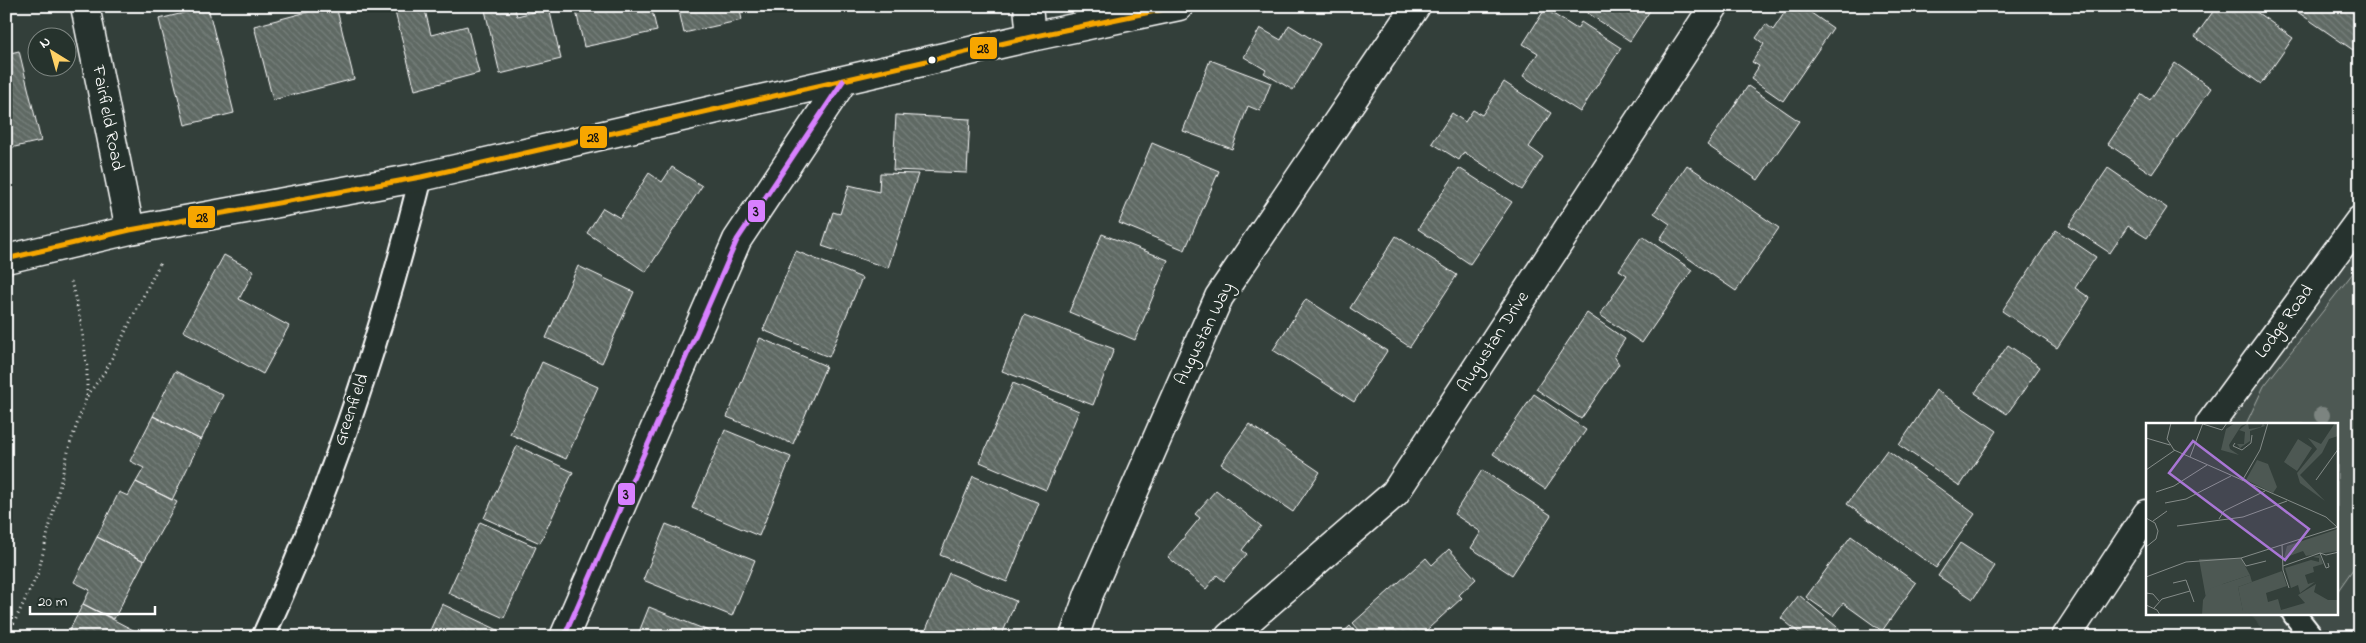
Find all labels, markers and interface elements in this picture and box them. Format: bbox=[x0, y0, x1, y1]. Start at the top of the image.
north arrow bbox=[28, 28, 78, 78]
text: N bbox=[35, 32, 55, 54]
line badge: 28 bbox=[969, 36, 998, 60]
text: 28 bbox=[976, 39, 990, 60]
unlabelled marker bbox=[927, 55, 937, 65]
street label: Fairfield Road bbox=[84, 62, 130, 173]
line badge: 28 bbox=[579, 125, 608, 149]
text: 28 bbox=[586, 128, 600, 149]
line badge: 3 bbox=[747, 199, 766, 223]
text: 3 bbox=[752, 202, 759, 223]
line badge: 28 bbox=[187, 205, 216, 229]
text: 28 bbox=[195, 208, 209, 229]
street label: Augustan Way bbox=[1169, 278, 1242, 390]
street label: Lodge Road bbox=[2249, 280, 2322, 365]
street label: Augustan Drive bbox=[1452, 286, 1538, 398]
street label: Greenfield bbox=[328, 370, 376, 450]
inset map bbox=[2146, 423, 2338, 616]
line badge: 3 bbox=[617, 482, 636, 506]
text: 3 bbox=[622, 485, 629, 506]
scale bar bbox=[30, 583, 155, 615]
text: 20 m bbox=[38, 591, 68, 613]

